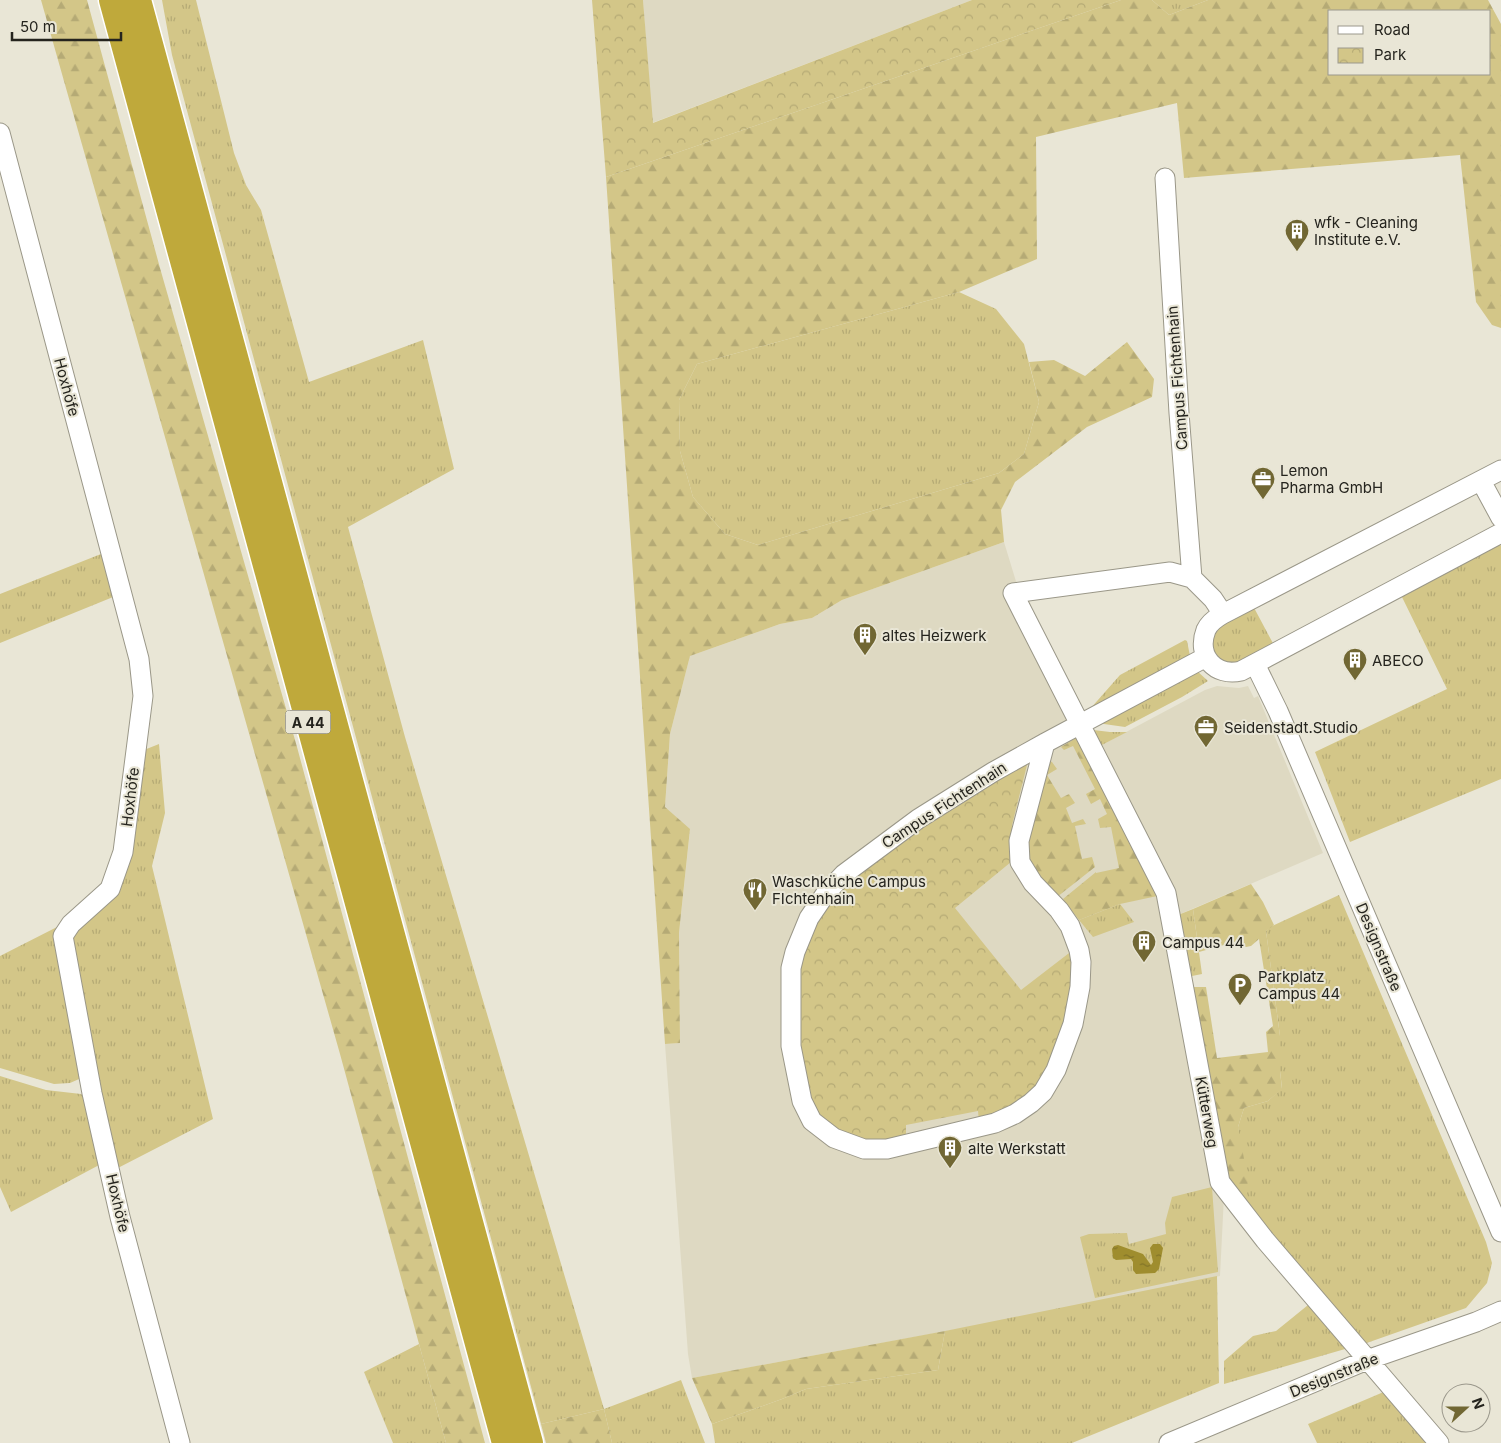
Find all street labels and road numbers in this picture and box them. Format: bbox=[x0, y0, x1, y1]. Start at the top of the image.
street label: Campus Fichtenhain bbox=[1162, 305, 1192, 451]
street label: Hoxhöfe bbox=[50, 356, 84, 418]
road number: A 44 bbox=[286, 710, 330, 734]
street label: Campus Fichtenhain bbox=[878, 758, 1010, 852]
street label: Hoxhöfe bbox=[117, 766, 143, 828]
street label: Designstraße bbox=[1352, 900, 1406, 994]
street label: Kütterweg bbox=[1191, 1075, 1223, 1149]
street label: Hoxhöfe bbox=[102, 1172, 134, 1234]
street label: Designstraße bbox=[1287, 1349, 1381, 1401]

